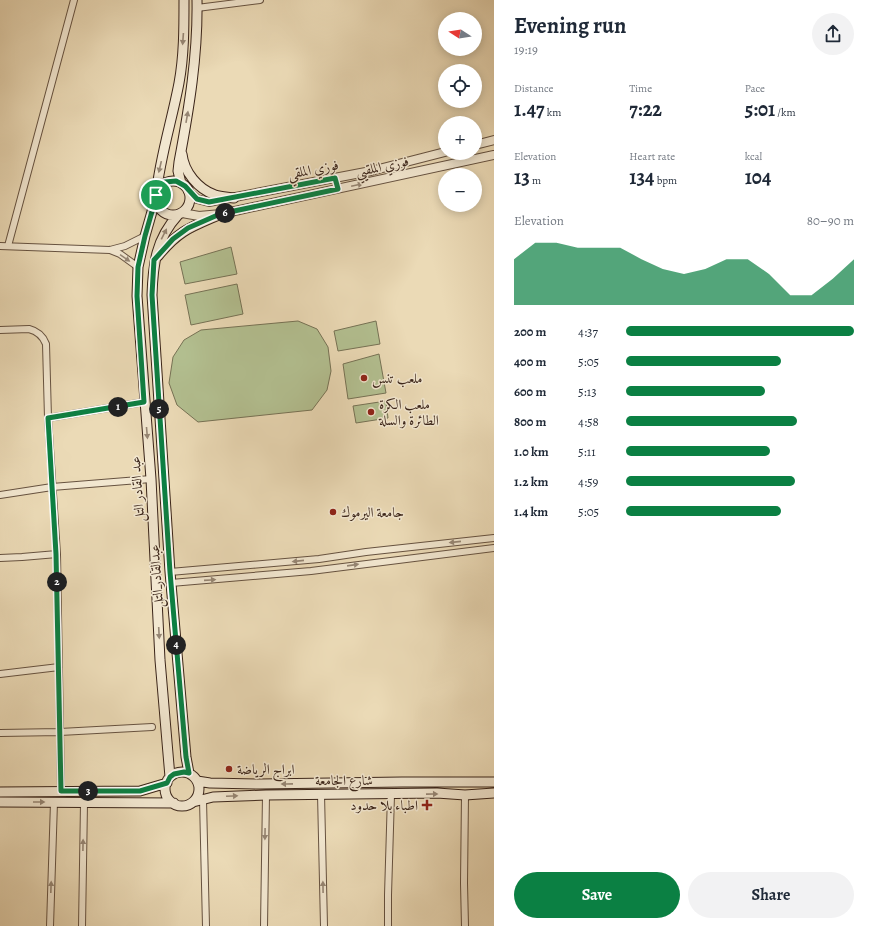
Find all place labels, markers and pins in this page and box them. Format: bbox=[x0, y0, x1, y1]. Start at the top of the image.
pin bbox=[139, 178, 173, 212]
pin: 6 bbox=[215, 203, 235, 223]
place label: ملعب تنس bbox=[372, 369, 422, 388]
marker: ملعب تنس bbox=[359, 373, 369, 383]
place label: ملعب الكرة الطائرة والسلة bbox=[378, 395, 439, 430]
pin: 1 bbox=[108, 397, 128, 417]
pin: 5 bbox=[149, 399, 169, 419]
marker: ملعب الكرة الطائرة والسلة bbox=[366, 407, 376, 417]
place label: جامعة اليرموك bbox=[341, 503, 404, 522]
marker: جامعة اليرموك bbox=[328, 507, 338, 517]
pin: 2 bbox=[47, 572, 67, 592]
pin: 4 bbox=[166, 635, 186, 655]
place label: ابراج الرياضة bbox=[237, 760, 295, 782]
marker: ابراج الرياضة bbox=[224, 764, 234, 774]
pin: 3 bbox=[78, 781, 98, 801]
place label: اطباء بلا حدود bbox=[350, 796, 418, 815]
marker: اطباء بلا حدود bbox=[421, 799, 433, 811]

